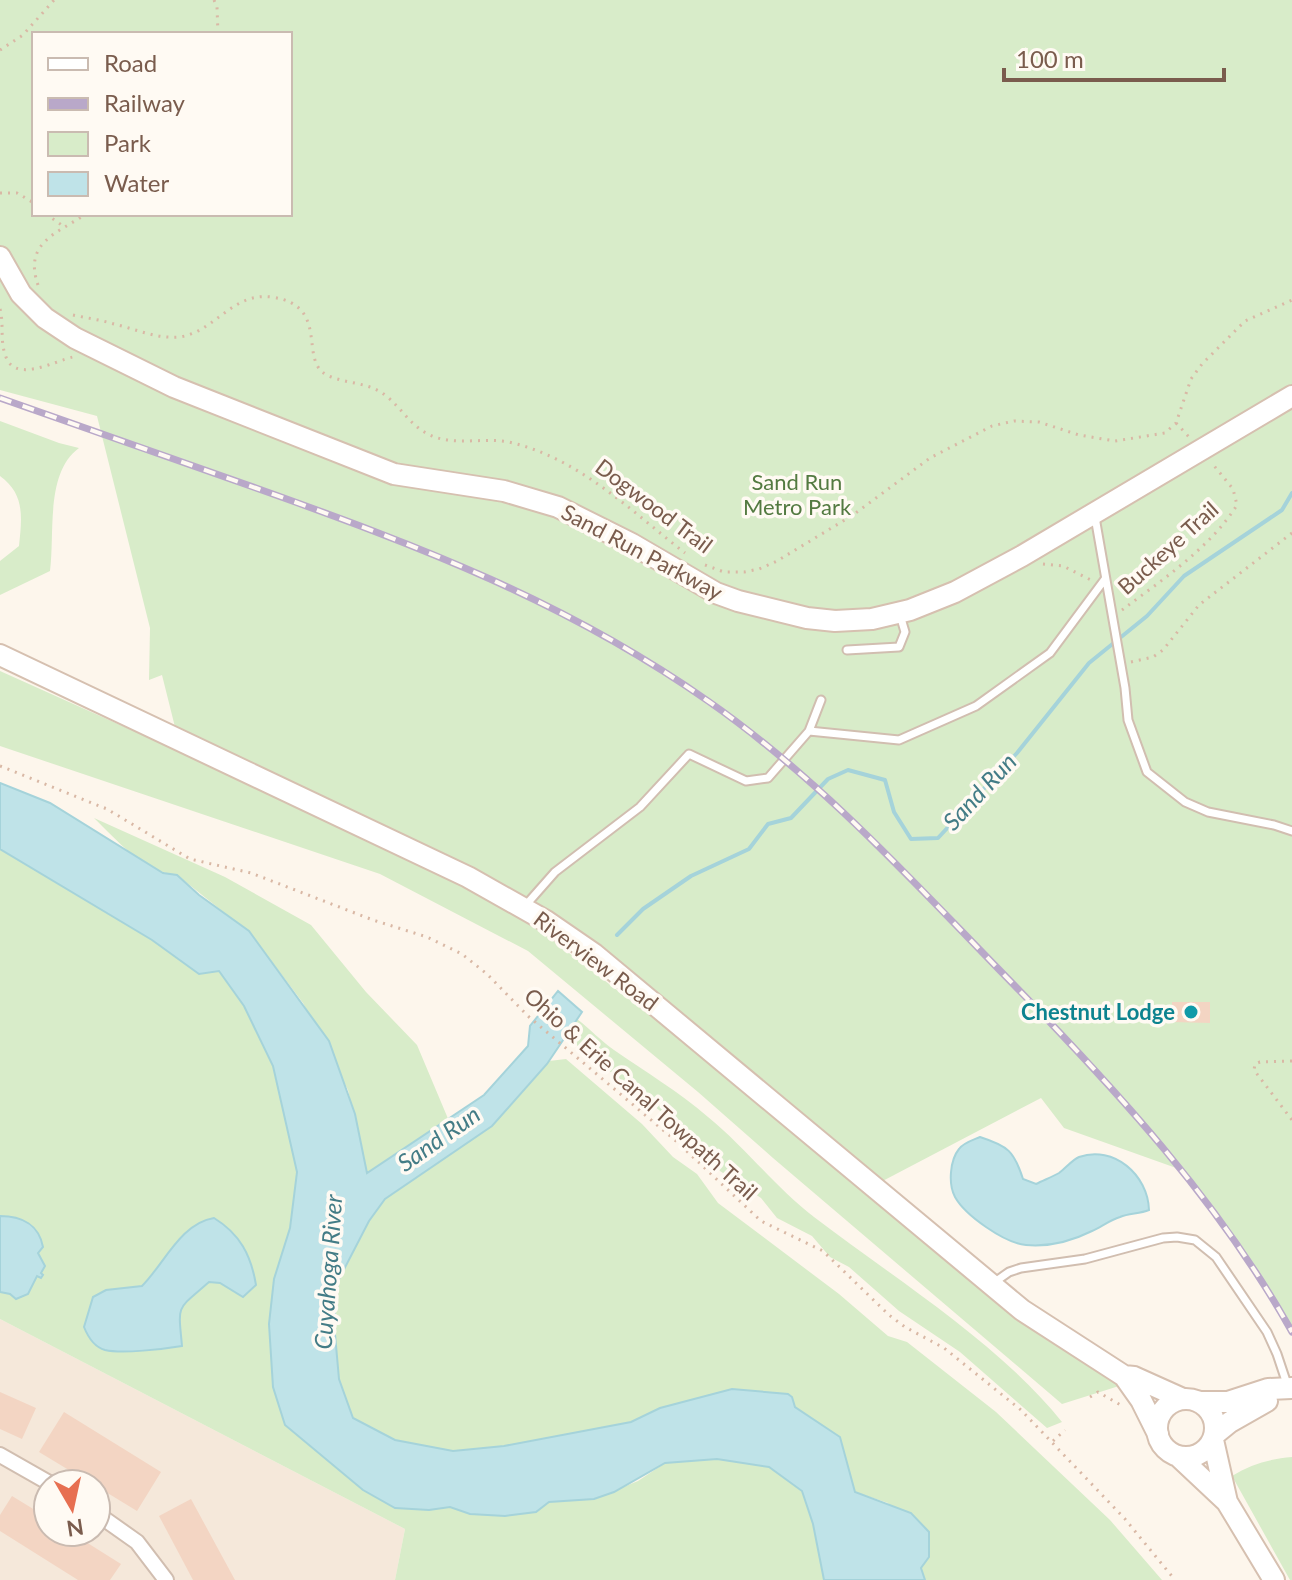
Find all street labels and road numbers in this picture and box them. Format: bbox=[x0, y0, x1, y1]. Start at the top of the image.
street label: Dogwood Trail bbox=[590, 453, 718, 558]
street label: Buckeye Trail bbox=[1112, 495, 1224, 600]
street label: Sand Run Parkway bbox=[557, 498, 728, 606]
street label: Riverview Road bbox=[529, 905, 664, 1016]
street label: Ohio & Erie Canal Towpath Trail bbox=[519, 982, 763, 1205]

